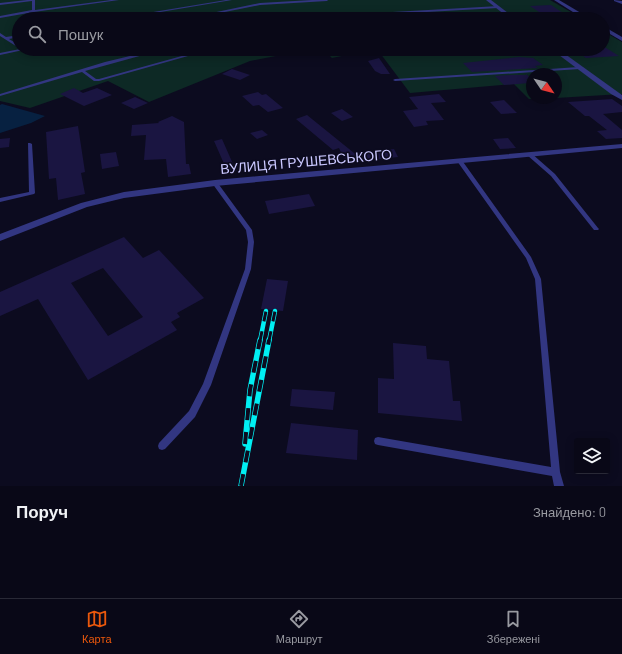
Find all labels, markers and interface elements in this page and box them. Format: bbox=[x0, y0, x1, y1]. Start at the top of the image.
search box bbox=[12, 12, 610, 56]
icon: search bbox=[26, 23, 48, 45]
text: Пошук bbox=[58, 25, 103, 43]
north arrow bbox=[526, 68, 562, 104]
street label: ВУЛИЦЯ ГРУШЕВСЬКОГО bbox=[219, 145, 393, 177]
map controls bbox=[574, 438, 610, 474]
button: layers bbox=[574, 438, 610, 474]
text: Поруч bbox=[16, 501, 68, 521]
text: Знайдено: 0 bbox=[533, 504, 606, 520]
tab: Карта bbox=[82, 608, 112, 645]
tab: Маршрут bbox=[276, 608, 323, 645]
tab: Збережені bbox=[487, 608, 540, 645]

